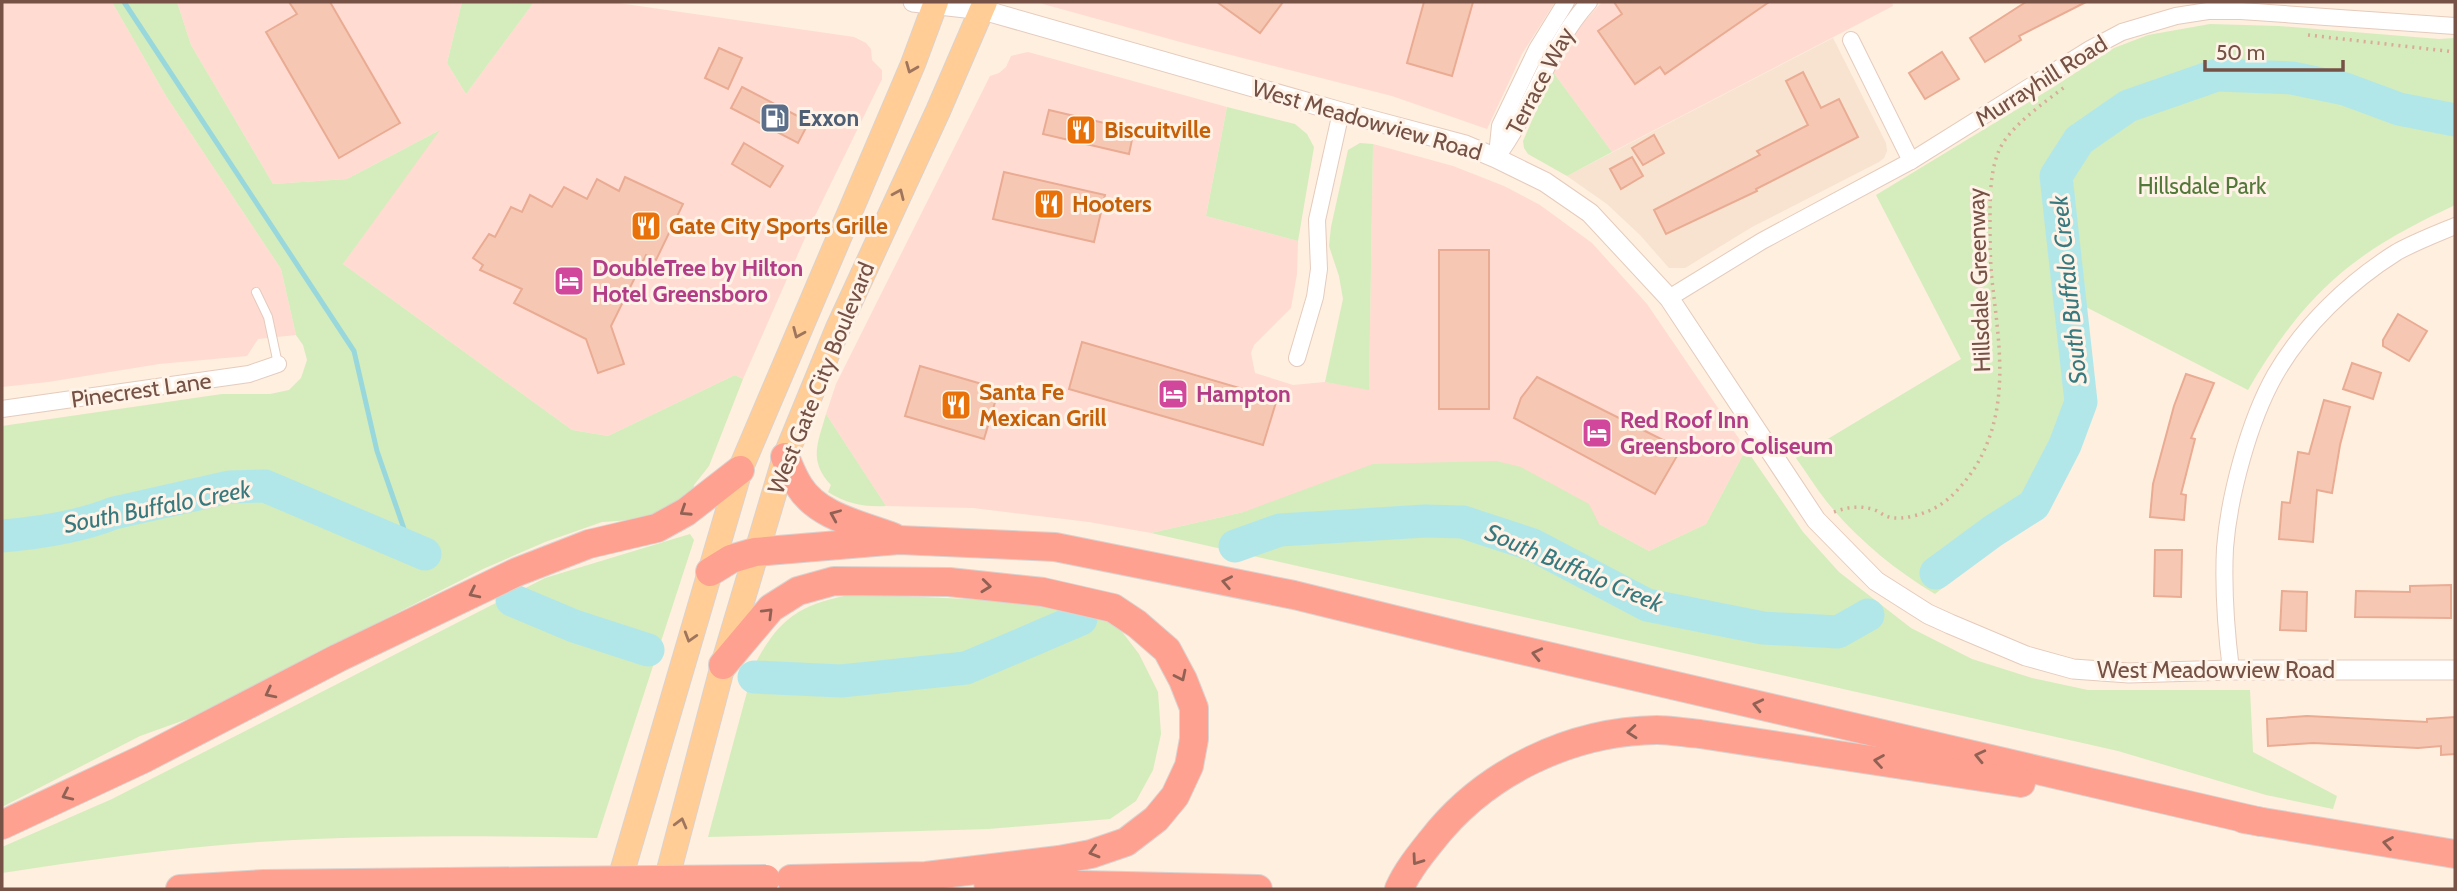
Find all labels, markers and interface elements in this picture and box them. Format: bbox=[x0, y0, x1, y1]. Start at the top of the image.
street label: Terrace Way bbox=[1500, 22, 1580, 140]
scale bar bbox=[2205, 28, 2343, 72]
street label: Murrayhill Road bbox=[1970, 29, 2112, 133]
text: 50 m bbox=[2216, 40, 2265, 65]
one-way arrow bbox=[906, 62, 920, 74]
street label: West Meadowview Road bbox=[1249, 74, 1485, 166]
fuel station icon: Exxon bbox=[758, 101, 792, 135]
place label: Exxon bbox=[798, 104, 859, 132]
restaurant icon: Biscuitville bbox=[1064, 113, 1098, 147]
place label: Biscuitville bbox=[1104, 116, 1211, 144]
park label: Hillsdale Park bbox=[2138, 172, 2267, 200]
restaurant icon: Hooters bbox=[1032, 187, 1066, 221]
street label: Hillsdale Greenway bbox=[1962, 187, 1996, 373]
one-way arrow bbox=[891, 189, 905, 201]
place label: Hooters bbox=[1072, 190, 1152, 218]
water label: South Buffalo Creek bbox=[2044, 194, 2093, 386]
restaurant icon: Gate City Sports Grille bbox=[629, 209, 663, 243]
place label: Gate City Sports Grille bbox=[669, 212, 888, 240]
place label: DoubleTree by Hilton Hotel Greensboro bbox=[592, 254, 803, 308]
street label: West Gate City Boulevard bbox=[762, 258, 880, 498]
hotel icon: DoubleTree by Hilton Hotel Greensboro bbox=[552, 264, 586, 298]
one-way arrow bbox=[792, 326, 806, 338]
street label: Pinecrest Lane bbox=[69, 366, 213, 414]
hotel icon: Hampton bbox=[1156, 377, 1190, 411]
place label: Santa Fe Mexican Grill bbox=[979, 378, 1107, 432]
place label: Hampton bbox=[1196, 380, 1291, 408]
restaurant icon: Santa Fe Mexican Grill bbox=[939, 388, 973, 422]
place label: Red Roof Inn Greensboro Coliseum bbox=[1620, 406, 1833, 460]
hotel icon: Red Roof Inn Greensboro Coliseum bbox=[1580, 416, 1614, 450]
water label: South Buffalo Creek bbox=[61, 474, 253, 539]
one-way arrow bbox=[680, 503, 693, 516]
one-way arrow bbox=[830, 509, 842, 523]
water label: South Buffalo Creek bbox=[1481, 517, 1668, 618]
one-way arrow bbox=[1221, 575, 1233, 590]
one-way arrow bbox=[980, 579, 992, 594]
one-way arrow bbox=[469, 584, 481, 598]
one-way arrow bbox=[759, 609, 772, 622]
one-way arrow bbox=[683, 631, 698, 643]
one-way arrow bbox=[1531, 647, 1543, 662]
street label: West Meadowview Road bbox=[2097, 656, 2335, 684]
one-way arrow bbox=[1172, 669, 1186, 681]
one-way arrow bbox=[265, 685, 277, 698]
one-way arrow bbox=[1753, 699, 1765, 713]
one-way arrow bbox=[1626, 725, 1638, 740]
one-way arrow bbox=[1974, 750, 1986, 765]
one-way arrow bbox=[1873, 754, 1885, 769]
one-way arrow bbox=[62, 786, 74, 800]
one-way arrow bbox=[673, 817, 687, 829]
one-way arrow bbox=[2382, 836, 2394, 851]
one-way arrow bbox=[1089, 844, 1101, 859]
one-way arrow bbox=[1413, 853, 1425, 865]

